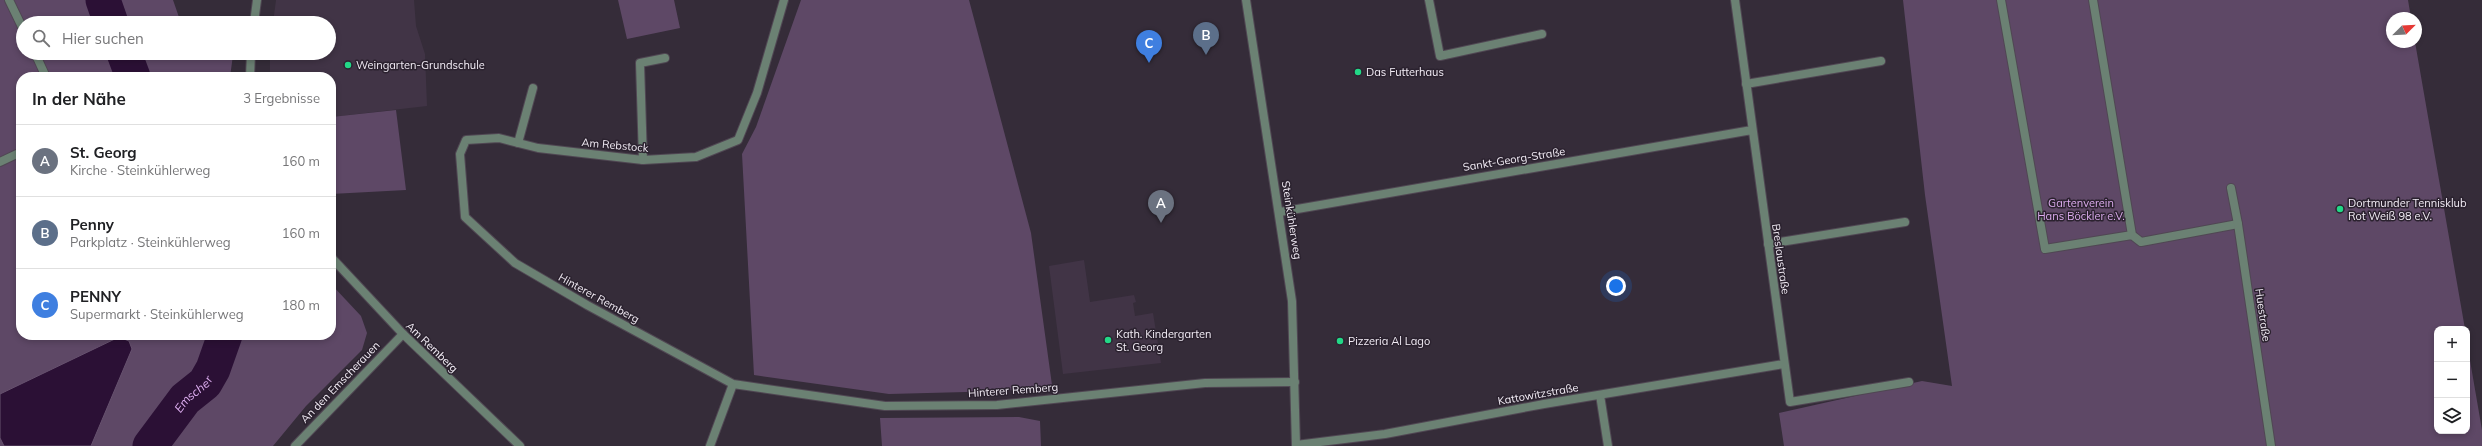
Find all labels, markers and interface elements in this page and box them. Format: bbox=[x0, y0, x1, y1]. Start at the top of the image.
north arrow bbox=[2386, 12, 2422, 48]
search box bbox=[16, 16, 336, 60]
pin: B bbox=[1193, 22, 1219, 55]
icon: search bbox=[30, 27, 52, 49]
text: Hier suchen bbox=[62, 29, 144, 48]
pin: C bbox=[1136, 30, 1162, 63]
place label: Weingarten-Grundschule bbox=[356, 58, 485, 72]
marker: Weingarten-Grundschule bbox=[343, 60, 353, 70]
place label: Das Futterhaus bbox=[1366, 65, 1444, 79]
marker: Das Futterhaus bbox=[1353, 67, 1363, 77]
text: In der Nähe bbox=[32, 88, 126, 109]
text: 3 Ergebnisse bbox=[243, 90, 320, 106]
street label: Am Rebstock bbox=[581, 135, 649, 155]
text: St. Georg bbox=[70, 143, 137, 162]
street label: Sankt-Georg-Straße bbox=[1462, 144, 1566, 174]
text: A bbox=[40, 153, 50, 169]
text: 160 m bbox=[282, 153, 320, 169]
text: Kirche · Steinkühlerweg bbox=[70, 162, 210, 178]
street label: Steinkühlerweg bbox=[1279, 180, 1305, 260]
pin: A bbox=[1148, 190, 1174, 223]
park label: Gartenverein Hans Böckler e.V. bbox=[2037, 196, 2125, 223]
place label: Dortmunder Tennisklub Rot Weiß 98 e.V. bbox=[2348, 196, 2467, 223]
marker: Dortmunder Tennisklub Rot Weiß 98 e.V. bbox=[2335, 204, 2345, 214]
text: Penny bbox=[70, 215, 114, 234]
street label: Breslaustraße bbox=[1769, 223, 1793, 295]
text: B bbox=[41, 225, 49, 241]
text: 160 m bbox=[282, 225, 320, 241]
text: Parkplatz · Steinkühlerweg bbox=[70, 234, 231, 250]
street label: Hinterer Remberg bbox=[556, 270, 642, 326]
your location bbox=[1606, 276, 1626, 296]
text: PENNY bbox=[70, 287, 121, 306]
street label: Huestraße bbox=[2252, 288, 2274, 342]
text: C bbox=[41, 297, 49, 313]
text: 180 m bbox=[282, 297, 320, 313]
text: Supermarkt · Steinkühlerweg bbox=[70, 306, 244, 322]
street label: Am Remberg bbox=[403, 319, 461, 375]
map controls bbox=[2434, 326, 2470, 434]
button: + bbox=[2434, 326, 2470, 362]
place label: Kath. Kindergarten St. Georg bbox=[1116, 327, 1212, 354]
place label: Pizzeria Al Lago bbox=[1348, 334, 1430, 348]
marker: Kath. Kindergarten St. Georg bbox=[1103, 335, 1113, 345]
marker: Pizzeria Al Lago bbox=[1335, 336, 1345, 346]
street label: An den Emscherauen bbox=[297, 338, 383, 426]
button: − bbox=[2434, 362, 2470, 398]
water label: Emscher bbox=[170, 372, 216, 415]
street label: Hinterer Remberg bbox=[967, 380, 1059, 400]
street label: Kattowitzstraße bbox=[1497, 380, 1579, 408]
button: layers bbox=[2434, 398, 2470, 434]

